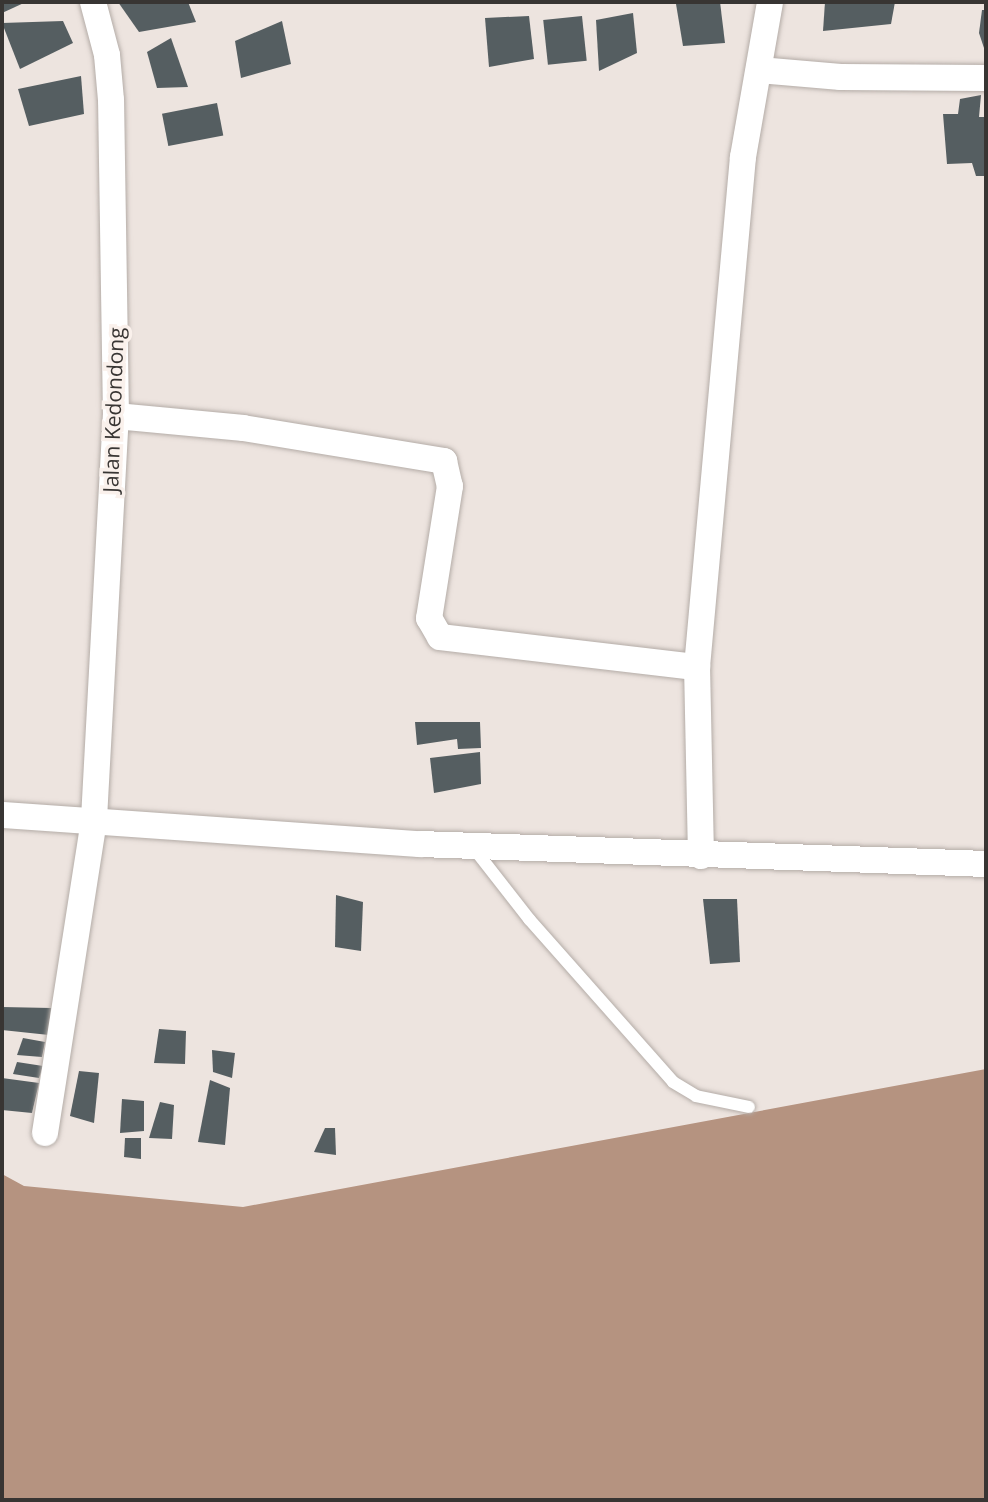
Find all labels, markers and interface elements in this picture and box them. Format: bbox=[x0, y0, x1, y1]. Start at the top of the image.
street label: Jalan Kedondong bbox=[98, 327, 128, 493]

